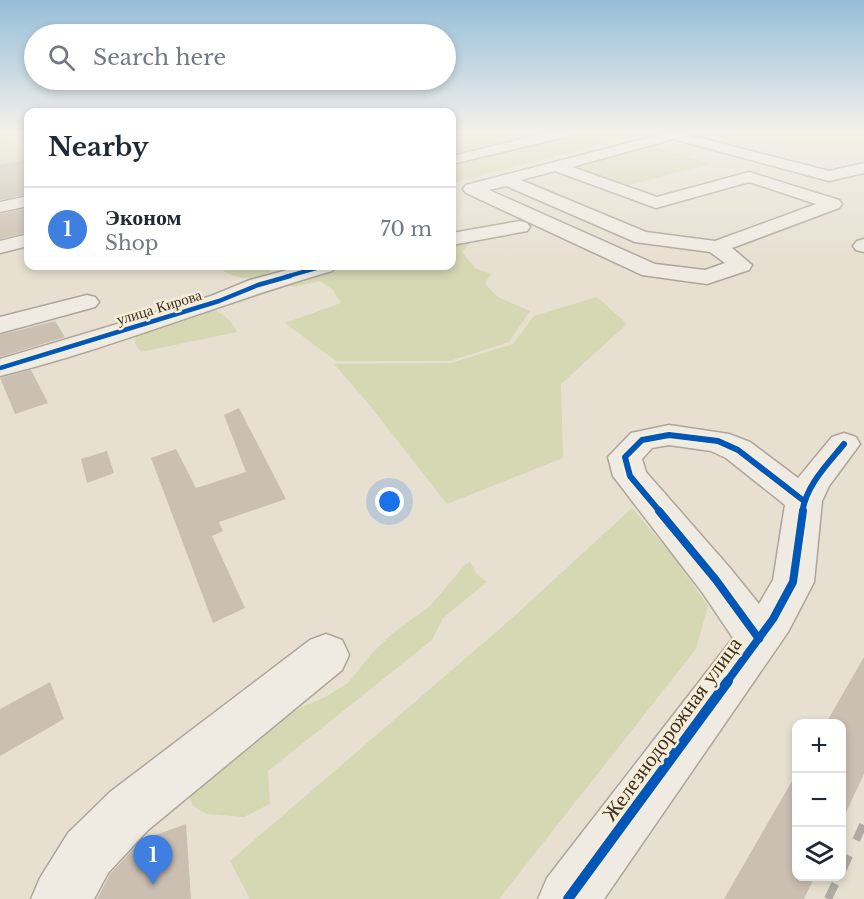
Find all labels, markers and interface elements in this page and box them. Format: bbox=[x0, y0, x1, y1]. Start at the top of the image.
search box bbox=[24, 24, 456, 90]
icon: search bbox=[45, 41, 78, 74]
text: Search here bbox=[93, 44, 226, 71]
text: Nearby bbox=[48, 131, 149, 163]
text: Эконом bbox=[105, 204, 182, 231]
text: 1 bbox=[63, 217, 72, 241]
text: 70 m bbox=[380, 217, 432, 241]
text: Shop bbox=[105, 231, 158, 255]
street label: улица Кирова bbox=[114, 285, 204, 329]
your location bbox=[375, 487, 404, 516]
street label: Железнодорожная улица bbox=[597, 631, 748, 826]
map controls bbox=[792, 719, 846, 881]
button: + bbox=[792, 719, 846, 773]
button: − bbox=[792, 773, 846, 827]
button: layers bbox=[792, 827, 846, 881]
pin: 1 bbox=[134, 836, 172, 885]

